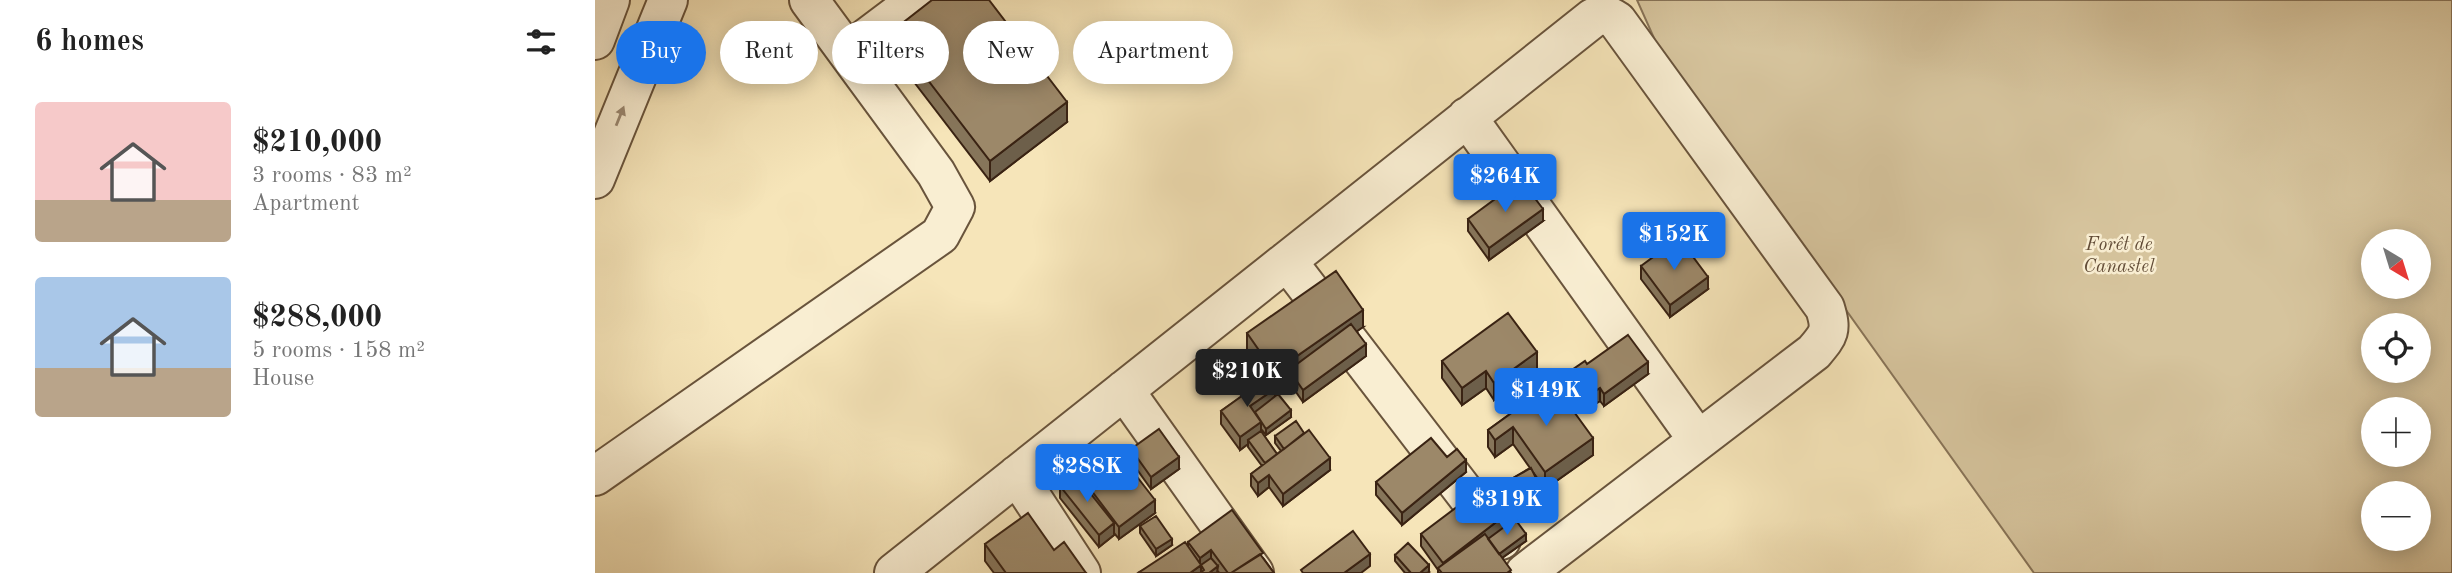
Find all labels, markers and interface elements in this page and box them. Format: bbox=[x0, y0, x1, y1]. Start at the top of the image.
chip: Buy bbox=[616, 21, 706, 84]
chip: Rent bbox=[720, 21, 818, 84]
chip: Filters bbox=[832, 21, 949, 84]
chip: New bbox=[963, 21, 1059, 84]
chip: Apartment bbox=[1073, 21, 1233, 84]
icon: filters bbox=[522, 23, 560, 61]
text: 6 homes bbox=[35, 27, 144, 57]
one-way arrow bbox=[615, 105, 626, 126]
text: $210,000 bbox=[252, 128, 382, 158]
icon: home bbox=[91, 130, 175, 214]
pin: $264K bbox=[1456, 154, 1554, 214]
text: 3 rooms · 83 m² bbox=[252, 164, 412, 187]
text: $264K bbox=[1469, 165, 1541, 188]
text: Apartment bbox=[252, 192, 360, 215]
pin: $152K bbox=[1625, 212, 1723, 272]
text: $152K bbox=[1638, 223, 1710, 246]
north arrow bbox=[2361, 229, 2431, 299]
map controls bbox=[2361, 229, 2431, 551]
park label: Forêt de Canastel bbox=[2083, 236, 2155, 277]
text: $288,000 bbox=[252, 303, 382, 333]
icon: home bbox=[91, 305, 175, 389]
button: locate bbox=[2361, 313, 2431, 383]
text: 5 rooms · 158 m² bbox=[252, 339, 425, 362]
pin: $210K bbox=[1198, 350, 1296, 409]
text: $210K bbox=[1211, 360, 1283, 383]
text: House bbox=[252, 367, 314, 390]
pin: $149K bbox=[1497, 368, 1595, 428]
text: $149K bbox=[1510, 379, 1582, 402]
button: + bbox=[2361, 397, 2431, 467]
pin: $288K bbox=[1038, 444, 1136, 504]
text: $288K bbox=[1051, 455, 1123, 478]
pin: $319K bbox=[1458, 477, 1556, 537]
button: − bbox=[2361, 481, 2431, 551]
text: $319K bbox=[1471, 488, 1543, 511]

